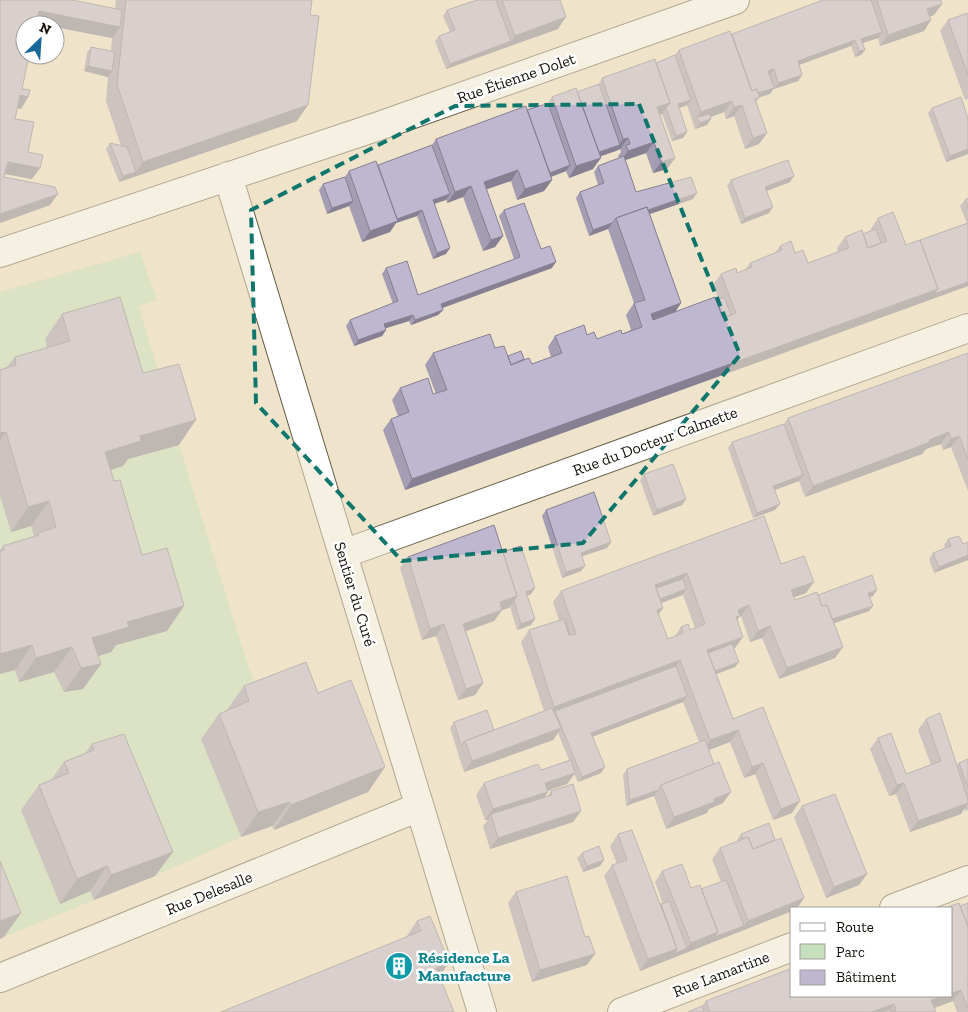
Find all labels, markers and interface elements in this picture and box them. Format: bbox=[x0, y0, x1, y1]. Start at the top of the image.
north arrow bbox=[15, 15, 65, 65]
text: N bbox=[37, 19, 54, 39]
street label: Rue Étienne Dolet bbox=[454, 49, 578, 107]
street label: Rue du Docteur Calmette bbox=[570, 402, 740, 480]
street label: Sentier du Curé bbox=[330, 539, 380, 649]
street label: Rue Delesalle bbox=[163, 867, 255, 919]
legend bbox=[790, 907, 953, 997]
text: Route bbox=[836, 918, 874, 936]
text: Parc bbox=[836, 943, 865, 961]
street label: Rue Lamartine bbox=[670, 947, 772, 1001]
place label: Résidence La Manufacture bbox=[418, 948, 511, 985]
building icon: Résidence La Manufacture bbox=[384, 951, 414, 981]
text: Bâtiment bbox=[836, 968, 897, 986]

